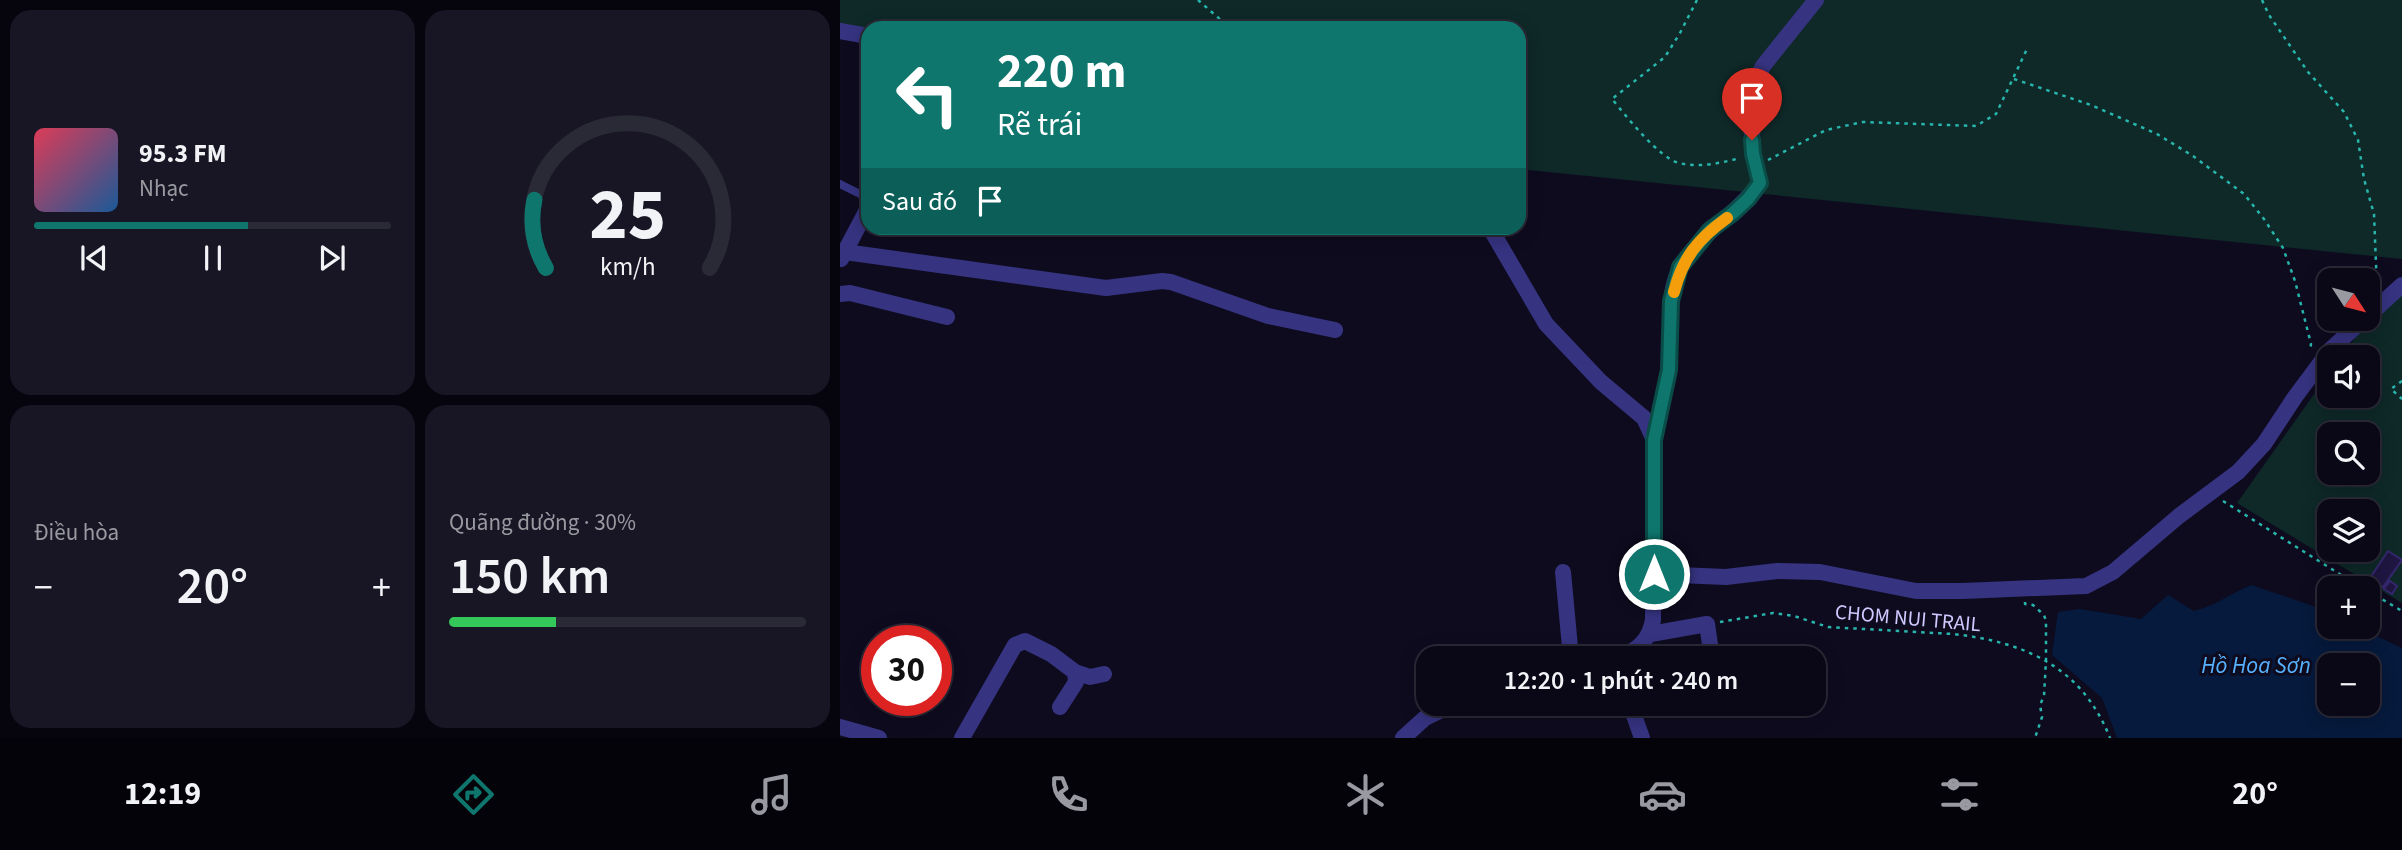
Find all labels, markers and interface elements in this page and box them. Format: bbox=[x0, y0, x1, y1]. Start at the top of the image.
text: 220 m bbox=[997, 37, 1126, 107]
icon: left bbox=[882, 49, 973, 140]
pin bbox=[1722, 68, 1782, 140]
icon: arrive bbox=[1733, 79, 1771, 117]
text: Rẽ trái bbox=[997, 102, 1082, 148]
text: 95.3 FM bbox=[139, 135, 227, 172]
text: 25 bbox=[589, 164, 666, 268]
text: Nhạc bbox=[139, 172, 188, 205]
icon: arrive bbox=[971, 182, 1009, 220]
text: Sau đó bbox=[882, 183, 957, 220]
icon: previous bbox=[75, 239, 113, 277]
icon: pause bbox=[194, 239, 232, 277]
icon: next bbox=[313, 239, 351, 277]
text: km/h bbox=[600, 249, 655, 285]
north arrow bbox=[2317, 268, 2380, 331]
map controls bbox=[2317, 268, 2380, 716]
button: sound bbox=[2317, 345, 2380, 408]
button: search bbox=[2317, 422, 2380, 485]
button: layers bbox=[2317, 499, 2380, 562]
text: Quãng đường · 30% bbox=[449, 506, 636, 539]
text: Điều hòa bbox=[34, 516, 119, 549]
position arrow bbox=[1617, 537, 1691, 611]
text: 150 km bbox=[449, 540, 610, 614]
text: 20° bbox=[177, 550, 248, 624]
text: − bbox=[34, 561, 53, 615]
text: + bbox=[372, 561, 391, 615]
button: + bbox=[2317, 576, 2380, 639]
street label: CHOM NUI TRAIL bbox=[1834, 597, 1982, 639]
speed limit sign: 30 bbox=[861, 625, 952, 716]
water label: Hồ Hoa Sơn bbox=[2201, 649, 2311, 682]
button: − bbox=[2317, 653, 2380, 716]
text: 12:20 · 1 phút · 240 m bbox=[1504, 662, 1738, 699]
icon: directions bbox=[449, 770, 498, 819]
icon: music bbox=[747, 770, 796, 819]
icon: phone bbox=[1044, 770, 1093, 819]
icon: climate bbox=[1341, 770, 1390, 819]
icon: car bbox=[1638, 770, 1687, 819]
icon: filters bbox=[1935, 770, 1984, 819]
text: 12:19 bbox=[124, 771, 201, 817]
text: 20° bbox=[2232, 771, 2278, 817]

